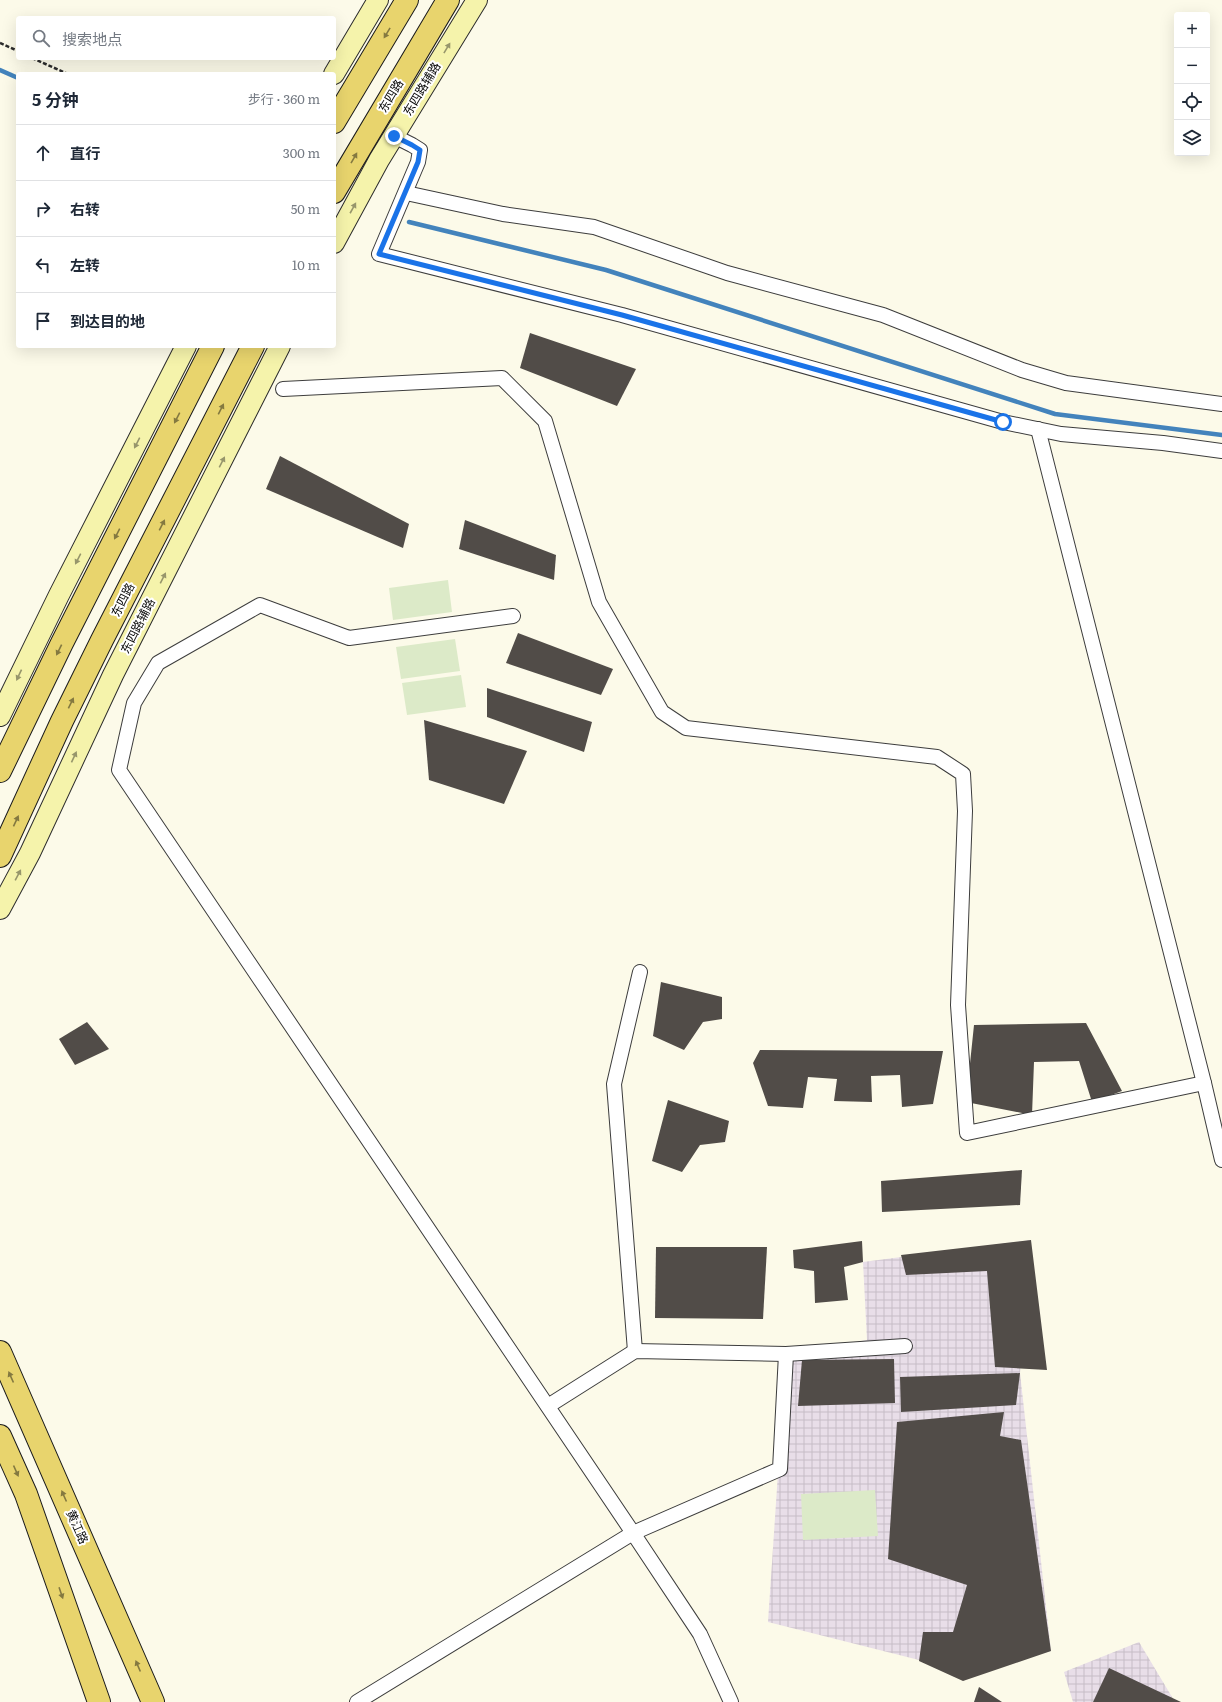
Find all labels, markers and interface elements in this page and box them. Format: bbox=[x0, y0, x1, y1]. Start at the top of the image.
map controls bbox=[1174, 12, 1210, 156]
button: + bbox=[1174, 12, 1210, 48]
search box bbox=[16, 16, 336, 60]
icon: search bbox=[30, 27, 52, 49]
text: 搜索地点 bbox=[62, 27, 122, 50]
one-way arrow bbox=[383, 27, 390, 39]
one-way arrow bbox=[444, 42, 451, 54]
button: − bbox=[1174, 48, 1210, 84]
street label: 东四路辅路 bbox=[398, 58, 444, 119]
street label: 东四路 bbox=[373, 75, 407, 116]
button: locate bbox=[1174, 84, 1210, 120]
text: 5 分钟 bbox=[32, 86, 79, 111]
text: 步行 · 360 m bbox=[248, 89, 320, 108]
button: layers bbox=[1174, 120, 1210, 156]
route end bbox=[385, 127, 403, 145]
text: 直行 bbox=[70, 141, 100, 164]
icon: ahead bbox=[32, 142, 54, 164]
text: 300 m bbox=[283, 143, 320, 162]
one-way arrow bbox=[350, 153, 357, 164]
text: 右转 bbox=[70, 197, 100, 220]
icon: right bbox=[32, 198, 54, 220]
text: 50 m bbox=[291, 199, 320, 218]
one-way arrow bbox=[349, 202, 356, 214]
text: 左转 bbox=[70, 253, 100, 276]
icon: left bbox=[32, 254, 54, 276]
text: 10 m bbox=[292, 255, 320, 274]
text: 到达目的地 bbox=[70, 309, 145, 332]
icon: arrive bbox=[32, 310, 54, 332]
one-way arrow bbox=[218, 403, 224, 415]
one-way arrow bbox=[173, 412, 180, 424]
route start bbox=[994, 413, 1012, 431]
one-way arrow bbox=[134, 438, 140, 449]
one-way arrow bbox=[218, 456, 225, 468]
one-way arrow bbox=[159, 519, 165, 530]
one-way arrow bbox=[114, 528, 120, 539]
one-way arrow bbox=[74, 553, 81, 565]
one-way arrow bbox=[159, 572, 166, 584]
street label: 东四路 bbox=[106, 579, 138, 620]
street label: 东四路辅路 bbox=[115, 595, 159, 656]
one-way arrow bbox=[56, 644, 62, 656]
one-way arrow bbox=[16, 670, 22, 681]
one-way arrow bbox=[68, 697, 74, 709]
one-way arrow bbox=[71, 752, 77, 763]
one-way arrow bbox=[13, 815, 19, 826]
one-way arrow bbox=[15, 869, 22, 880]
one-way arrow bbox=[8, 1371, 14, 1382]
one-way arrow bbox=[13, 1466, 19, 1477]
one-way arrow bbox=[61, 1490, 67, 1501]
street label: 黄江路 bbox=[62, 1506, 93, 1547]
one-way arrow bbox=[58, 1588, 64, 1600]
one-way arrow bbox=[135, 1661, 141, 1672]

